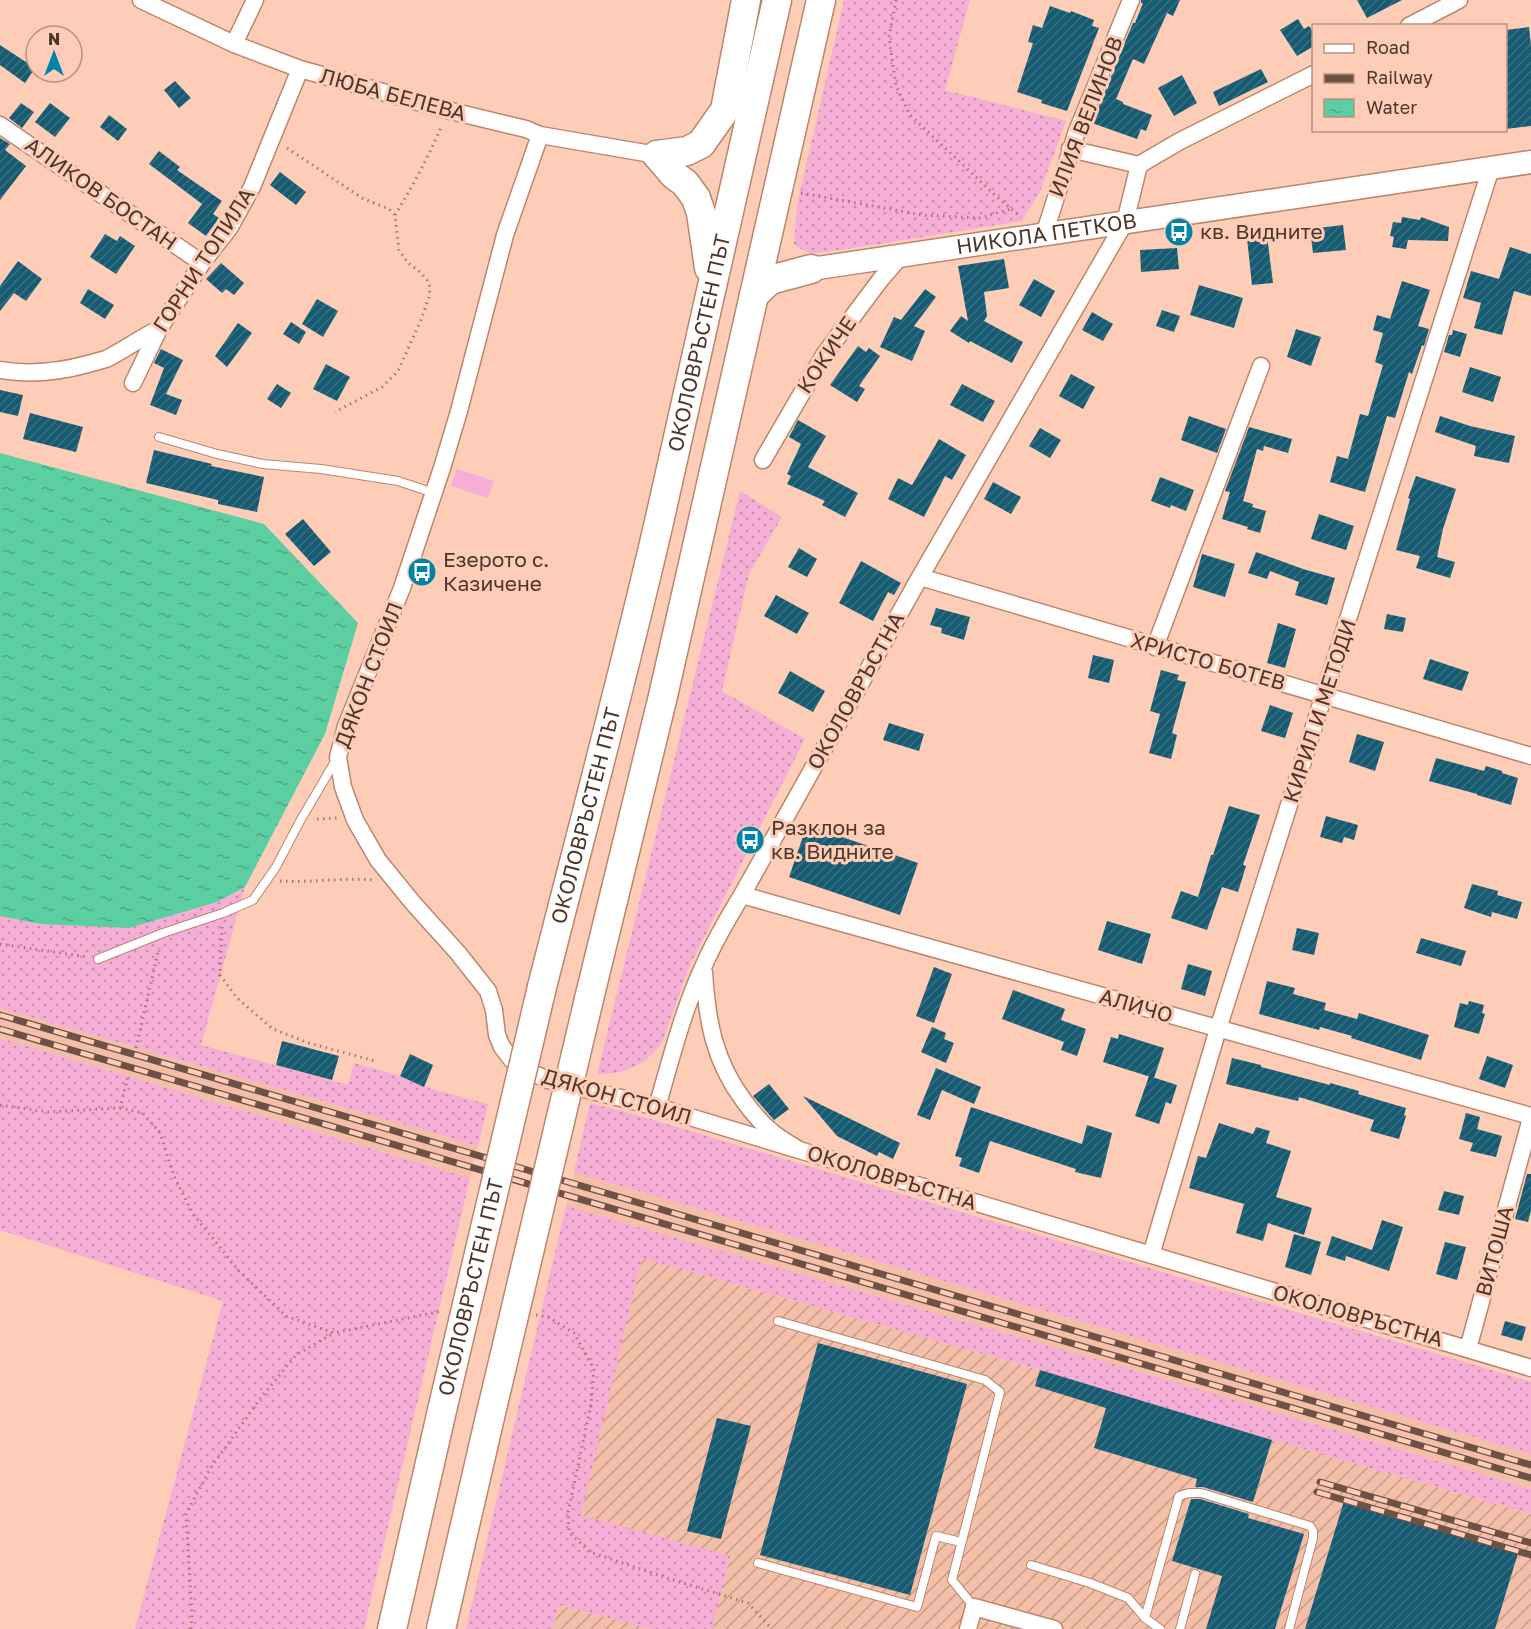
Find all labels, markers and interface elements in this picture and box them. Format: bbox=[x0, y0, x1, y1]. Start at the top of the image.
north arrow bbox=[24, 24, 84, 84]
legend bbox=[1312, 24, 1507, 132]
text: N bbox=[48, 29, 60, 49]
street label: ИЛИЯ ВЕЛИНОВ bbox=[1042, 33, 1128, 201]
text: Road bbox=[1366, 36, 1410, 58]
street label: ЛЮБА БЕЛЕВА bbox=[317, 62, 469, 126]
text: Railway bbox=[1366, 66, 1433, 88]
text: Water bbox=[1366, 96, 1417, 118]
street label: АЛИКОВ БОСТАН bbox=[21, 131, 182, 255]
street label: ГОРНИ ТОПИЛА bbox=[147, 182, 259, 336]
street label: НИКОЛА ПЕТКОВ bbox=[954, 207, 1138, 259]
bus stop icon: кв. Видните bbox=[1163, 216, 1195, 248]
place label: кв. Видните bbox=[1200, 218, 1323, 244]
street label: ОКОЛОВРЪСТЕН ПЪТ bbox=[661, 231, 735, 454]
street label: КОКИЧЕ bbox=[791, 311, 861, 398]
place label: Езерото с. Казичене bbox=[443, 546, 549, 596]
bus stop icon: Езерото с. Казичене bbox=[406, 556, 438, 588]
street label: ДЯКОН СТОИЛ bbox=[328, 598, 408, 751]
street label: ОКОЛОВРЪСТНА bbox=[801, 607, 909, 774]
street label: КИРИЛ И МЕТОДИ bbox=[1277, 615, 1361, 806]
street label: ХРИСТО БОТЕВ bbox=[1128, 627, 1289, 696]
street label: ОКОЛОВРЪСТЕН ПЪТ bbox=[545, 704, 625, 926]
place label: Разклон за кв. Видните bbox=[771, 814, 894, 864]
bus stop icon: Разклон за кв. Видните bbox=[734, 824, 766, 856]
street label: АЛИЧО bbox=[1097, 982, 1176, 1028]
street label: ДЯКОН СТОИЛ bbox=[540, 1062, 695, 1130]
street label: ОКОЛОВРЪСТНА bbox=[804, 1139, 980, 1215]
street label: ОКОЛОВРЪСТЕН ПЪТ bbox=[432, 1176, 508, 1398]
street label: ВИТОША bbox=[1469, 1203, 1519, 1299]
street label: ОКОЛОВРЪСТНА bbox=[1270, 1278, 1446, 1352]

